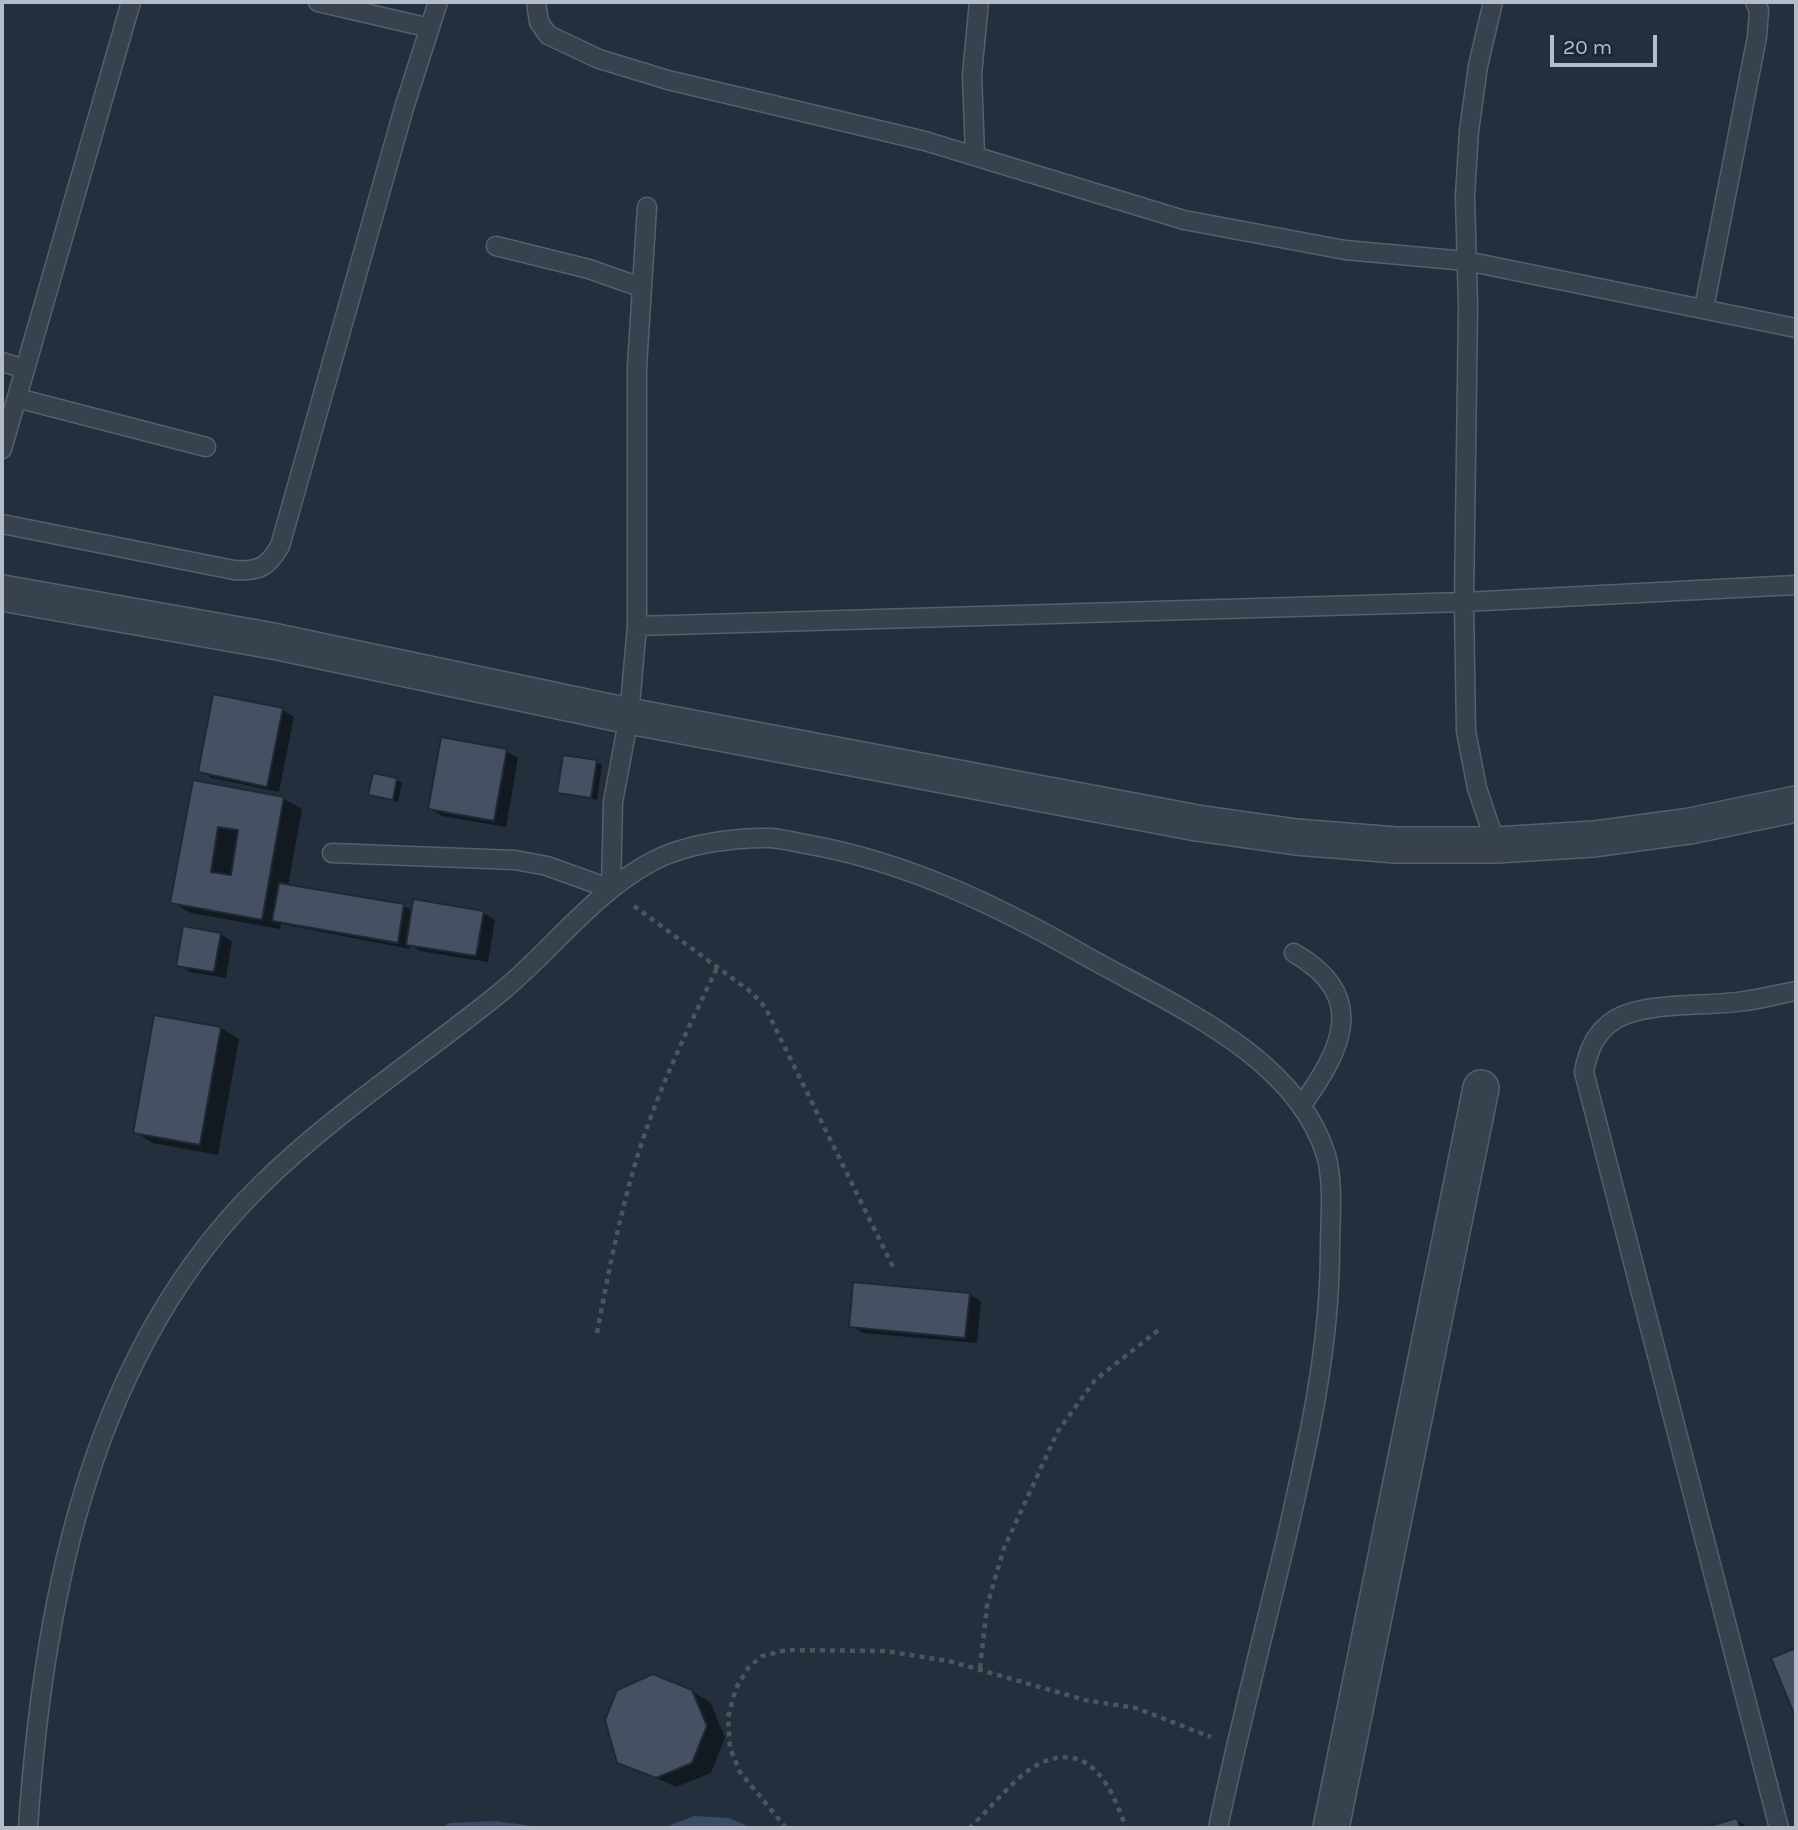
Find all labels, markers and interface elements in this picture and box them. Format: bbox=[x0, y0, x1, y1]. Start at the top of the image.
scale bar bbox=[1553, 21, 1660, 65]
text: 20 m bbox=[1563, 35, 1612, 59]

